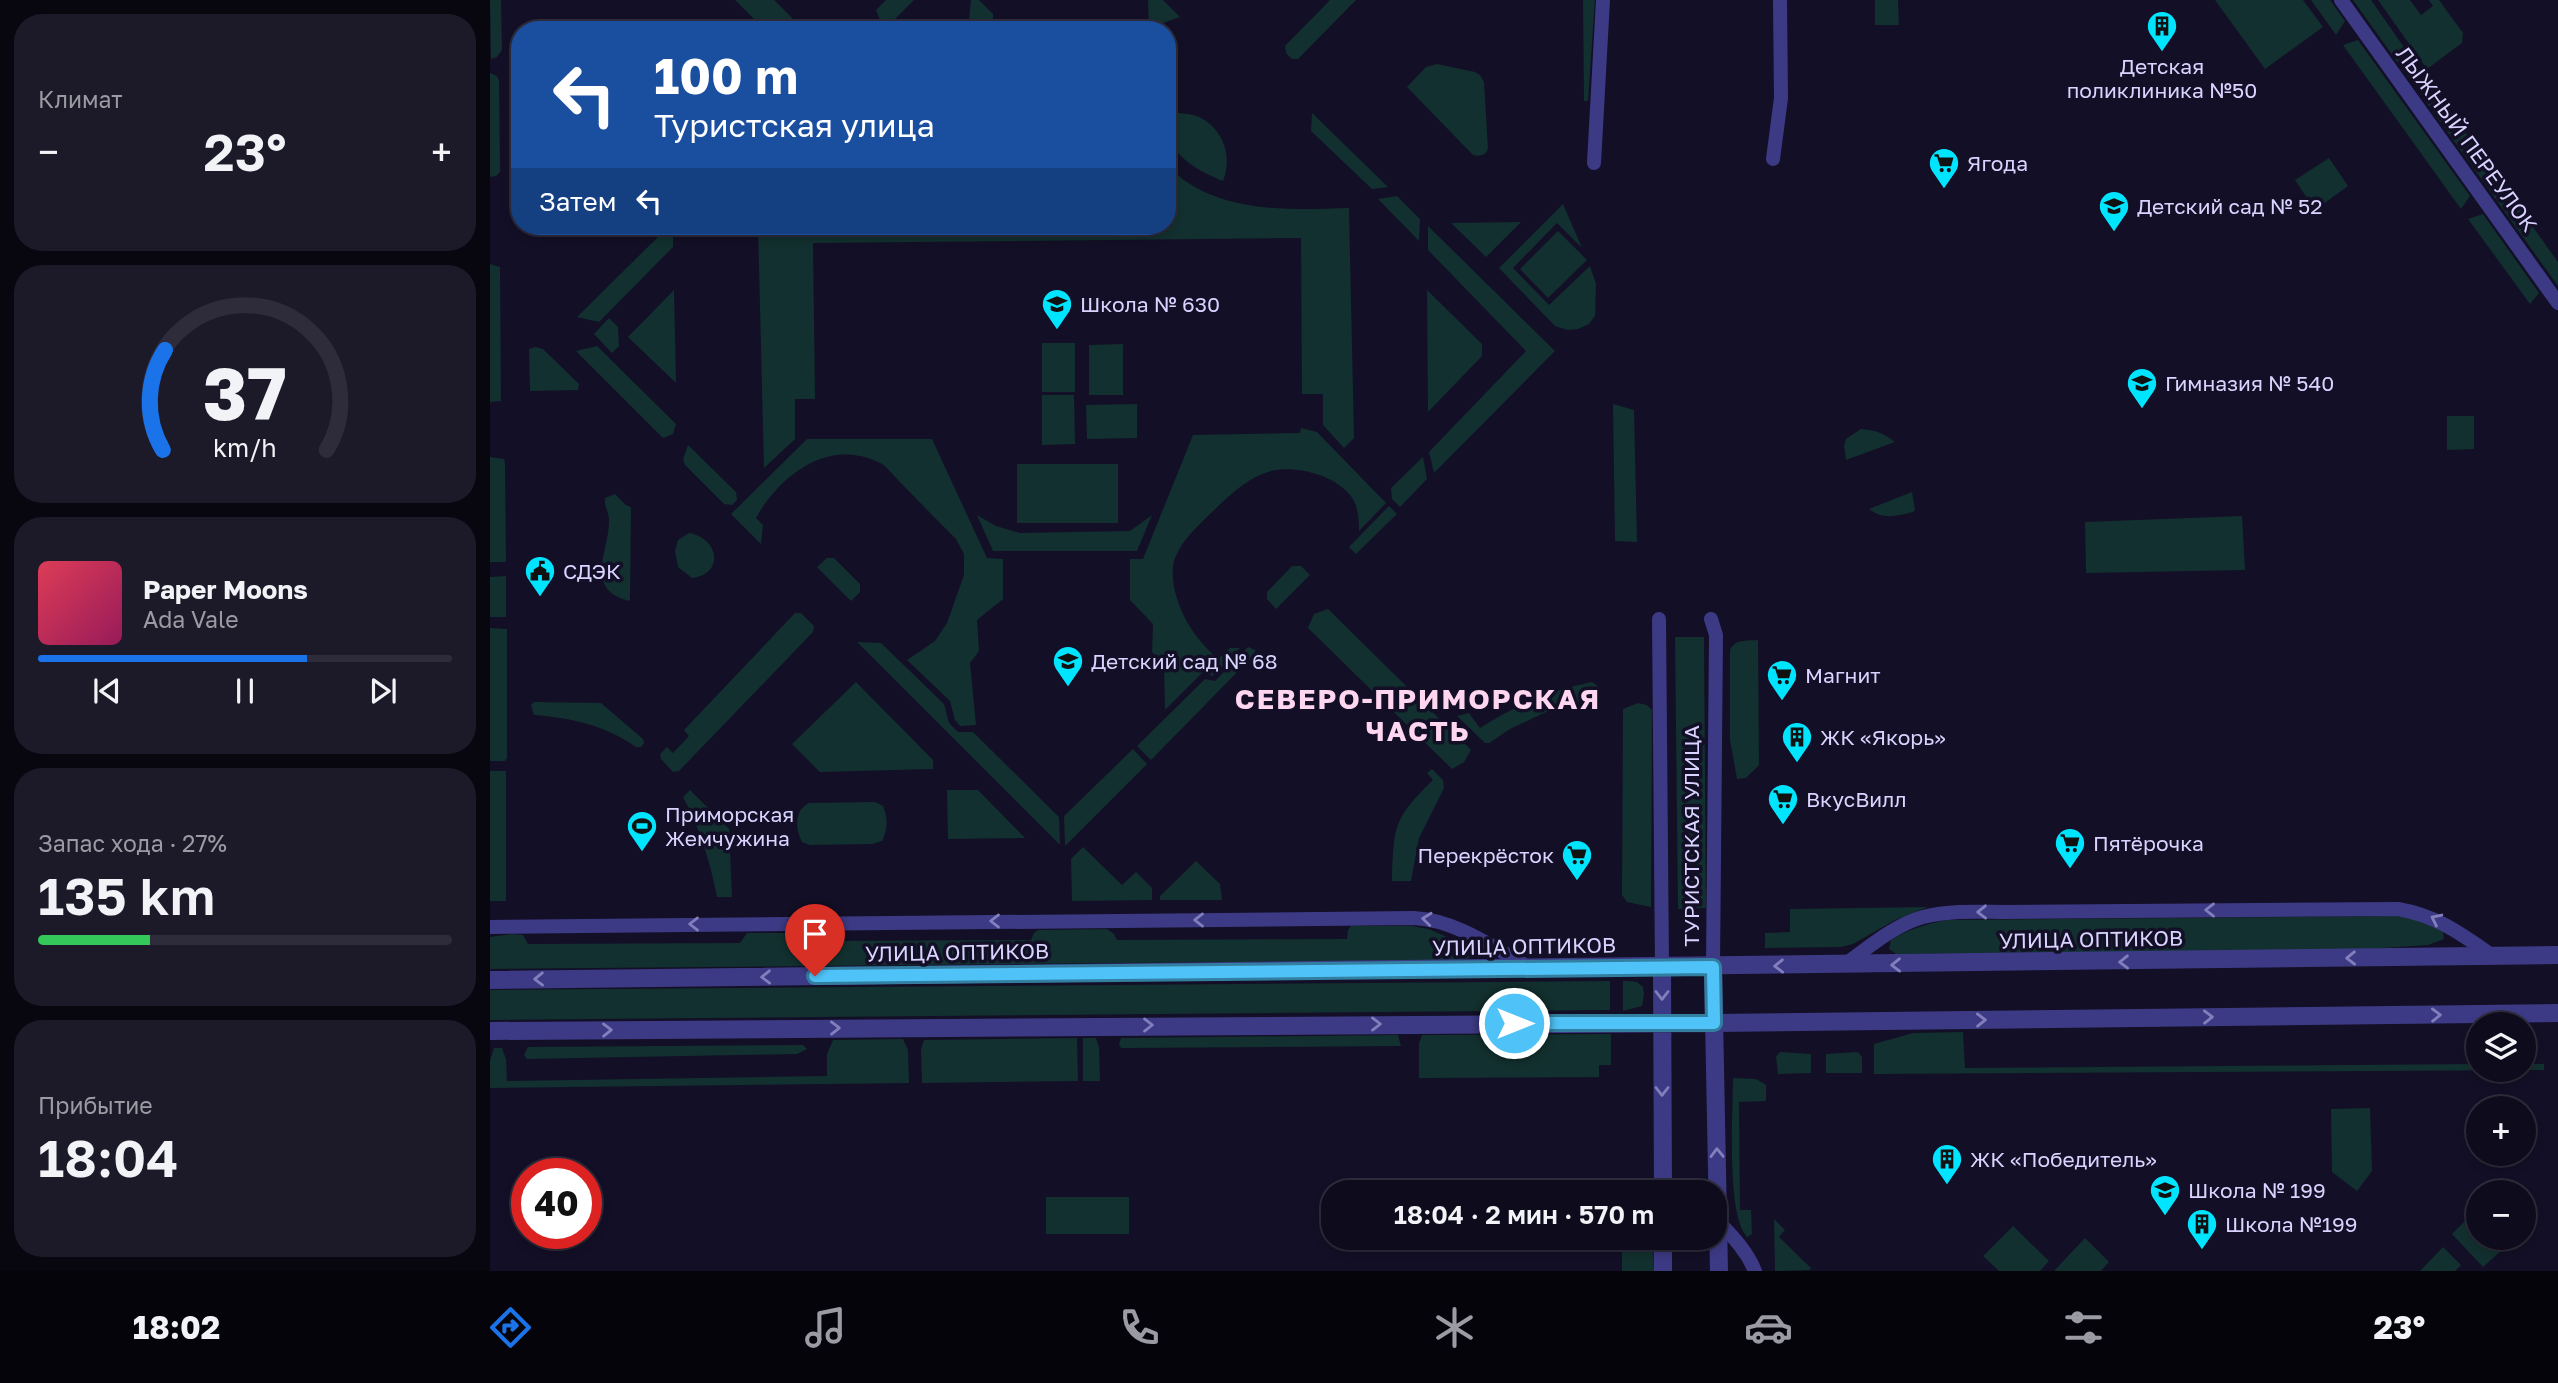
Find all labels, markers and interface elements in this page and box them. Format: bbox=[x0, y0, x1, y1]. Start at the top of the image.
building icon: Детская поликлиника №50 bbox=[2145, 9, 2179, 53]
street label: ЛЫЖНЫЙ ПЕРЕУЛОК bbox=[2391, 41, 2543, 237]
text: 100 m bbox=[654, 46, 798, 105]
icon: left bbox=[539, 49, 630, 140]
place label: Детская поликлиника №50 bbox=[2067, 53, 2257, 103]
text: Климат bbox=[38, 85, 123, 113]
text: Туристская улица bbox=[654, 106, 935, 144]
text: 23° bbox=[204, 120, 286, 182]
text: − bbox=[38, 129, 59, 174]
text: + bbox=[431, 129, 452, 174]
supermarket icon: Ягода bbox=[1927, 146, 1961, 190]
place label: Ягода bbox=[1967, 150, 2028, 176]
icon: left bbox=[630, 182, 668, 220]
text: Затем bbox=[539, 186, 616, 217]
school or university icon: Детский сад № 52 bbox=[2097, 189, 2131, 233]
place label: Детский сад № 52 bbox=[2137, 193, 2322, 219]
school or university icon: Школа № 630 bbox=[1040, 287, 1074, 331]
place label: Школа № 630 bbox=[1080, 291, 1220, 317]
text: 37 bbox=[203, 350, 287, 437]
school or university icon: Гимназия № 540 bbox=[2125, 366, 2159, 410]
place label: Гимназия № 540 bbox=[2165, 370, 2334, 396]
text: km/h bbox=[213, 432, 277, 463]
public building icon: СДЭК bbox=[523, 554, 557, 598]
place label: СДЭК bbox=[563, 558, 621, 584]
text: Paper Moons bbox=[143, 574, 308, 605]
text: Ada Vale bbox=[143, 605, 239, 633]
school or university icon: Детский сад № 68 bbox=[1051, 644, 1085, 688]
place label: Детский сад № 68 bbox=[1091, 648, 1278, 674]
supermarket icon: Магнит bbox=[1765, 658, 1799, 702]
place label: Магнит bbox=[1805, 662, 1881, 688]
icon: previous bbox=[88, 672, 126, 710]
icon: pause bbox=[226, 672, 264, 710]
icon: next bbox=[364, 672, 402, 710]
district label: СЕВЕРО-ПРИМОРСКАЯ ЧАСТЬ bbox=[1235, 682, 1601, 747]
building icon: ЖК «Якорь» bbox=[1780, 720, 1814, 764]
place label: ЖК «Якорь» bbox=[1820, 724, 1946, 750]
street label: ТУРИСТСКАЯ УЛИЦА bbox=[1678, 725, 1704, 947]
supermarket icon: ВкусВилл bbox=[1766, 782, 1800, 826]
place label: ВкусВилл bbox=[1806, 786, 1907, 812]
place label: Приморская Жемчужина bbox=[665, 801, 794, 851]
sports icon: Приморская Жемчужина bbox=[625, 809, 659, 853]
supermarket icon: Пятёрочка bbox=[2053, 826, 2087, 870]
text: Запас хода · 27% bbox=[38, 829, 227, 857]
place label: Пятёрочка bbox=[2093, 830, 2204, 856]
supermarket icon: Перекрёсток bbox=[1560, 838, 1594, 882]
place label: Перекрёсток bbox=[1418, 842, 1554, 868]
text: 135 km bbox=[38, 864, 215, 926]
one-way arrow bbox=[2204, 902, 2215, 918]
pin bbox=[785, 904, 845, 976]
one-way arrow bbox=[1977, 904, 1987, 920]
one-way arrow bbox=[1194, 912, 1204, 928]
one-way arrow bbox=[1421, 912, 1432, 927]
one-way arrow bbox=[989, 913, 1000, 929]
one-way arrow bbox=[2431, 914, 2443, 928]
icon: arrive bbox=[796, 915, 834, 953]
one-way arrow bbox=[688, 916, 699, 932]
street label: УЛИЦА ОПТИКОВ bbox=[1999, 924, 2183, 954]
street label: УЛИЦА ОПТИКОВ bbox=[1432, 931, 1616, 961]
street label: УЛИЦА ОПТИКОВ bbox=[865, 937, 1049, 967]
one-way arrow bbox=[2345, 951, 2356, 966]
one-way arrow bbox=[2118, 954, 2129, 969]
one-way arrow bbox=[1890, 957, 1901, 972]
one-way arrow bbox=[1773, 958, 1783, 974]
one-way arrow bbox=[761, 969, 771, 985]
one-way arrow bbox=[533, 971, 544, 987]
position arrow bbox=[1477, 986, 1551, 1060]
one-way arrow bbox=[1654, 990, 1670, 1000]
one-way arrow bbox=[2431, 1007, 2442, 1023]
one-way arrow bbox=[2204, 1009, 2214, 1025]
one-way arrow bbox=[1976, 1012, 1987, 1027]
map controls bbox=[2466, 1012, 2536, 1250]
button: layers bbox=[2466, 1012, 2536, 1082]
one-way arrow bbox=[1370, 1016, 1381, 1031]
one-way arrow bbox=[1143, 1017, 1154, 1033]
one-way arrow bbox=[830, 1020, 840, 1036]
one-way arrow bbox=[602, 1022, 613, 1038]
one-way arrow bbox=[1654, 1086, 1670, 1097]
text: Прибытие bbox=[38, 1091, 153, 1119]
button: + bbox=[2466, 1096, 2536, 1166]
text: 18:04 bbox=[38, 1126, 179, 1188]
building icon: ЖК «Победитель» bbox=[1930, 1142, 1964, 1186]
place label: ЖК «Победитель» bbox=[1970, 1146, 2157, 1172]
one-way arrow bbox=[1709, 1147, 1724, 1158]
speed limit sign: 40 bbox=[511, 1158, 602, 1249]
school or university icon: Школа № 199 bbox=[2148, 1173, 2182, 1217]
place label: Школа № 199 bbox=[2188, 1177, 2326, 1203]
button: − bbox=[2466, 1180, 2536, 1250]
text: 18:04 · 2 мин · 570 m bbox=[1394, 1199, 1654, 1230]
building icon: Школа №199 bbox=[2185, 1207, 2219, 1251]
place label: Школа №199 bbox=[2225, 1211, 2357, 1237]
icon: directions bbox=[486, 1303, 535, 1352]
icon: music bbox=[801, 1303, 850, 1352]
icon: phone bbox=[1115, 1303, 1164, 1352]
icon: climate bbox=[1430, 1303, 1479, 1352]
icon: car bbox=[1744, 1303, 1793, 1352]
icon: filters bbox=[2059, 1303, 2108, 1352]
text: 18:02 bbox=[133, 1308, 220, 1346]
text: 23° bbox=[2374, 1308, 2425, 1346]

